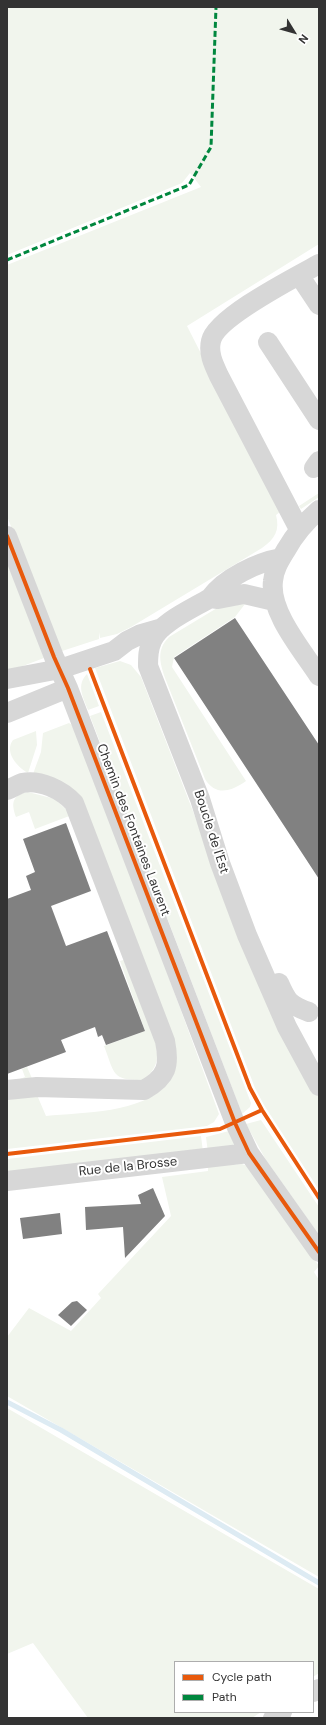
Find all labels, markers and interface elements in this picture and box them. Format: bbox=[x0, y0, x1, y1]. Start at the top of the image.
north arrow bbox=[274, 12, 314, 52]
text: N bbox=[296, 32, 312, 47]
street label: Chemin des Fontaines Laurent bbox=[93, 742, 173, 918]
street label: Boucle de l'Est bbox=[190, 788, 232, 876]
street label: Rue de la Brosse bbox=[78, 1154, 178, 1180]
legend bbox=[174, 1661, 314, 1713]
text: Cycle path bbox=[212, 1669, 272, 1685]
text: Path bbox=[212, 1689, 237, 1705]

